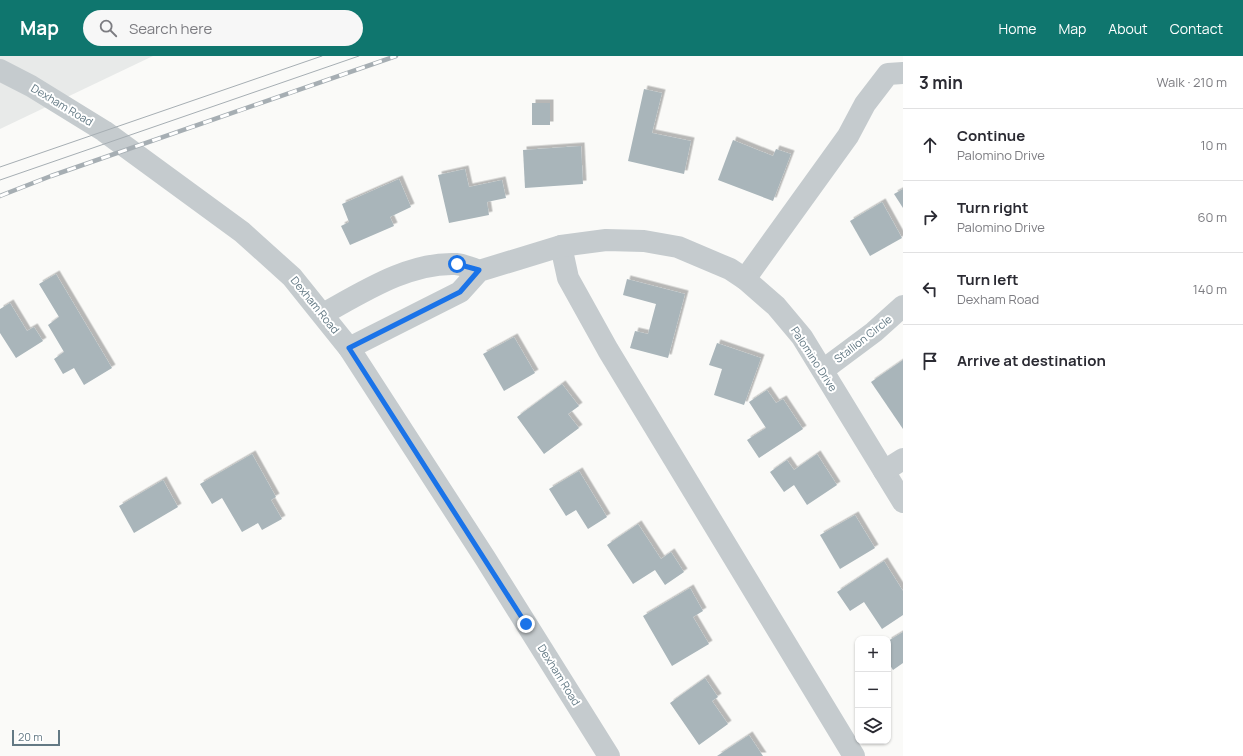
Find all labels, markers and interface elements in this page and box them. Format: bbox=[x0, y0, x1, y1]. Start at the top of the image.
search box bbox=[83, 10, 363, 46]
text: Map bbox=[20, 15, 59, 41]
icon: search bbox=[97, 17, 119, 39]
text: Search here bbox=[129, 18, 212, 39]
text: Home bbox=[999, 19, 1036, 38]
text: Map bbox=[1058, 19, 1086, 38]
text: About bbox=[1108, 19, 1148, 38]
text: Contact bbox=[1170, 19, 1223, 38]
text: 3 min bbox=[919, 71, 963, 94]
text: Walk · 210 m bbox=[1157, 73, 1227, 91]
street label: Dexham Road bbox=[29, 80, 96, 129]
text: Continue bbox=[957, 125, 1025, 146]
icon: ahead bbox=[919, 134, 941, 156]
text: 10 m bbox=[1200, 136, 1227, 154]
text: Palomino Drive bbox=[957, 146, 1045, 164]
text: Turn right bbox=[957, 197, 1028, 218]
icon: right bbox=[919, 206, 941, 228]
text: 60 m bbox=[1197, 208, 1227, 226]
text: Palomino Drive bbox=[957, 218, 1045, 236]
route start bbox=[448, 255, 466, 273]
text: Turn left bbox=[957, 269, 1019, 290]
street label: Dexham Road bbox=[288, 273, 343, 336]
icon: left bbox=[919, 278, 941, 300]
text: 140 m bbox=[1193, 280, 1227, 298]
text: Dexham Road bbox=[957, 290, 1039, 308]
street label: Stallion Circle bbox=[831, 311, 895, 366]
street label: Palomino Drive bbox=[788, 323, 841, 394]
icon: arrive bbox=[919, 350, 941, 372]
text: Arrive at destination bbox=[957, 350, 1106, 371]
route end bbox=[517, 615, 535, 633]
map controls bbox=[855, 636, 891, 744]
button: + bbox=[855, 636, 891, 672]
street label: Dexham Road bbox=[535, 641, 584, 708]
button: − bbox=[855, 672, 891, 708]
button: layers bbox=[855, 708, 891, 744]
scale bar bbox=[12, 728, 60, 747]
text: 20 m bbox=[18, 729, 43, 744]

